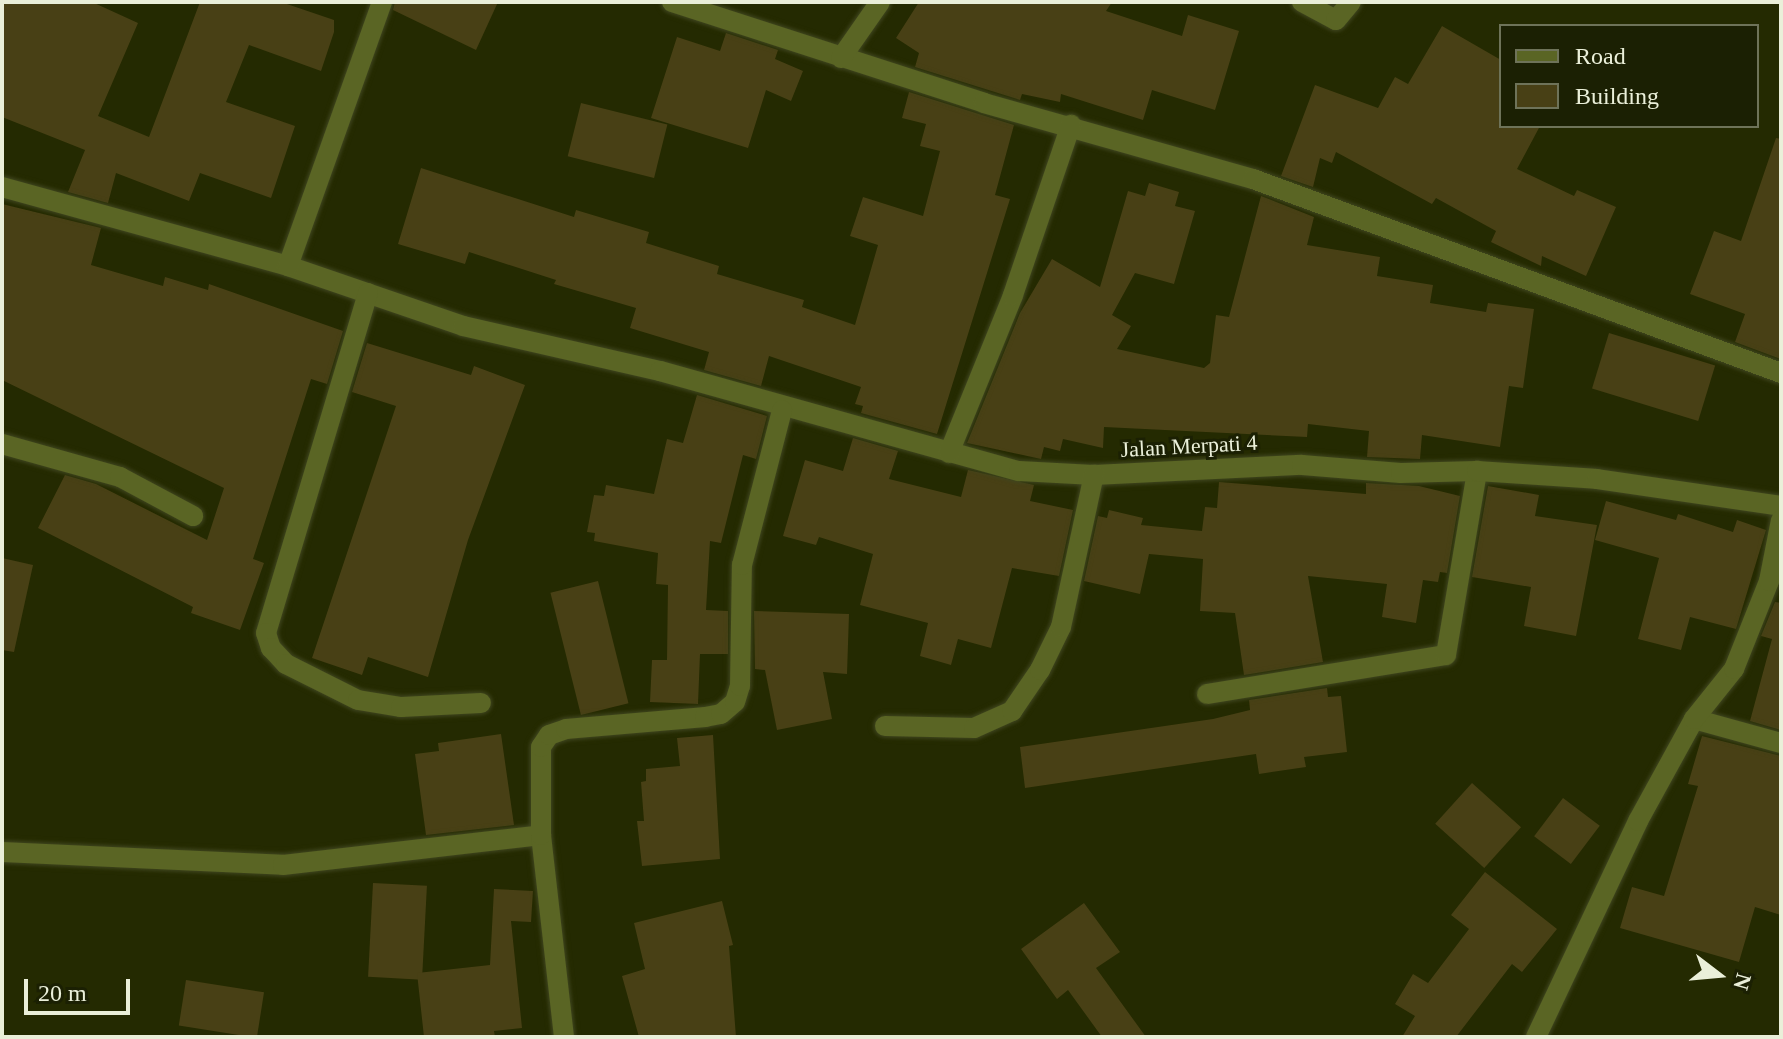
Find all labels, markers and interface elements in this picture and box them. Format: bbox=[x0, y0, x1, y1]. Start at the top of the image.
legend bbox=[1499, 24, 1759, 128]
text: Road bbox=[1575, 43, 1626, 69]
text: Building bbox=[1575, 83, 1659, 109]
street label: Jalan Merpati 4 bbox=[1120, 429, 1258, 463]
north arrow bbox=[1679, 935, 1759, 1015]
scale bar bbox=[28, 963, 134, 1013]
text: N bbox=[1728, 971, 1757, 993]
text: 20 m bbox=[38, 980, 87, 1006]

